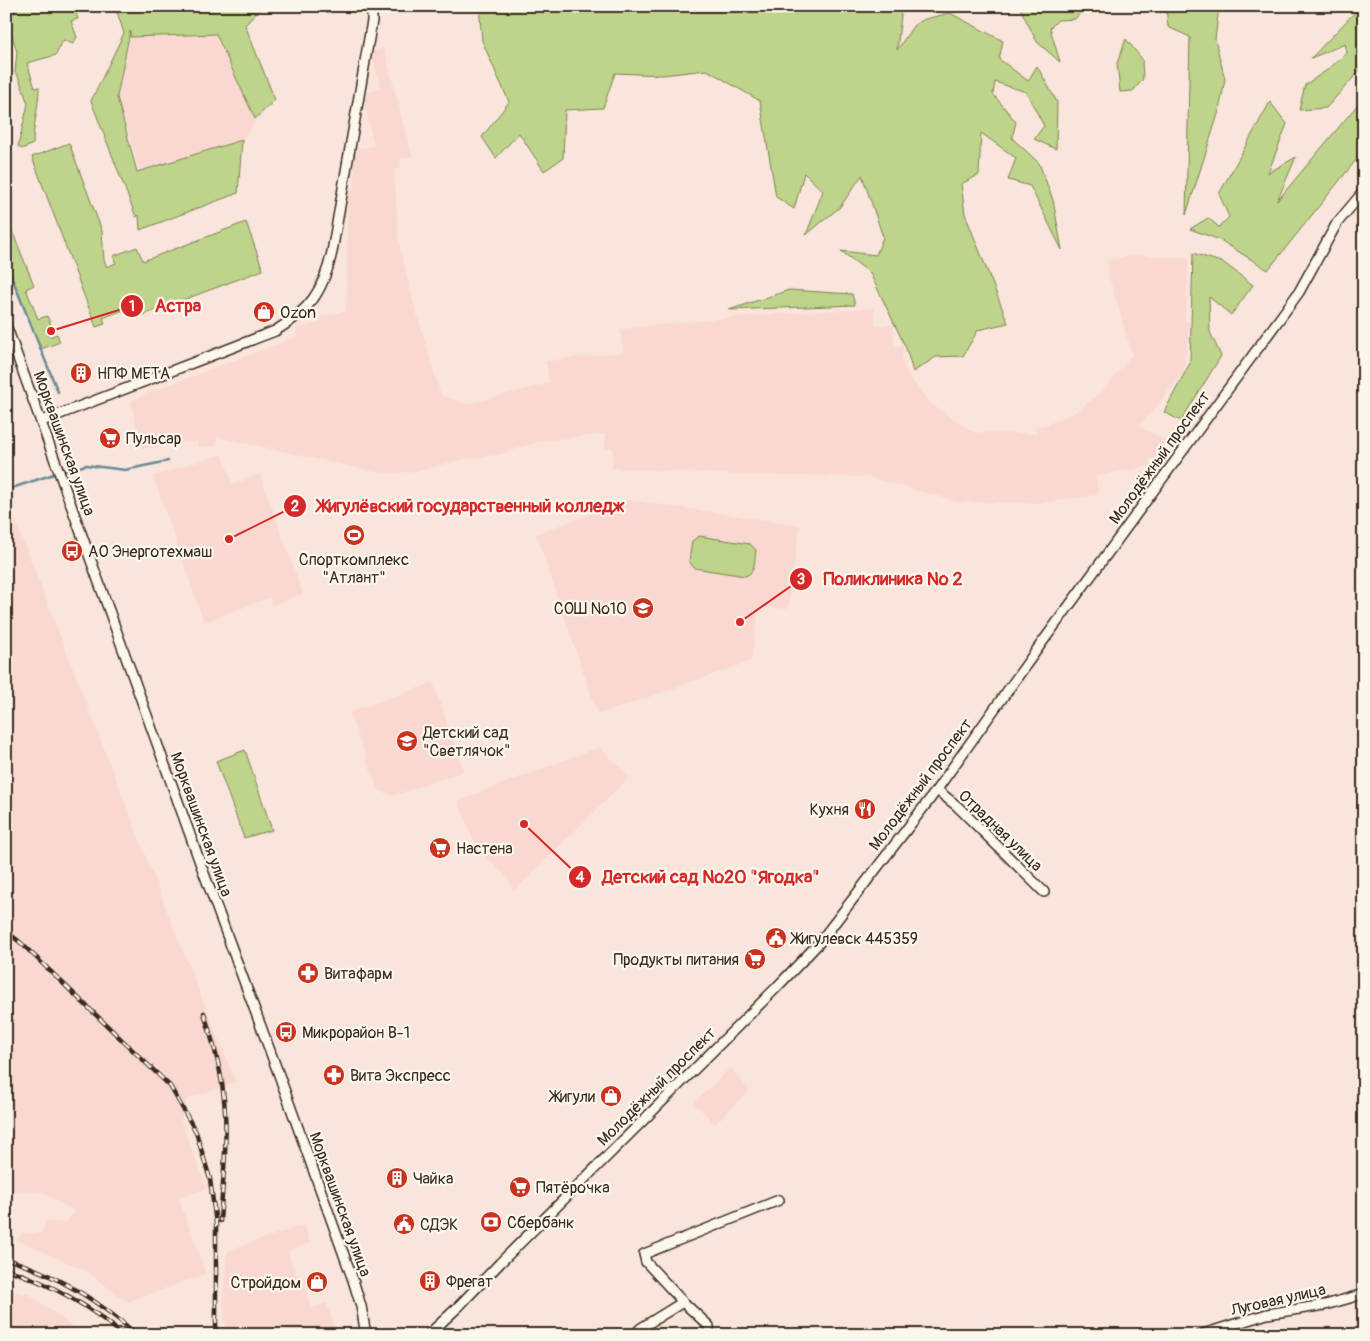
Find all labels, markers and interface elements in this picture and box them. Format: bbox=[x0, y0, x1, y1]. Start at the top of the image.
callout: Астра bbox=[119, 290, 211, 323]
text: Астра bbox=[155, 295, 202, 318]
text: 1 bbox=[129, 297, 135, 316]
shop icon: Ozon bbox=[252, 300, 276, 324]
place label: Ozon bbox=[280, 303, 316, 323]
building icon: НПФ МЕТА bbox=[69, 361, 93, 385]
place label: НПФ МЕТА bbox=[97, 364, 170, 384]
street label: Морквашинская улица bbox=[29, 368, 100, 518]
street label: Молодёжный проспект bbox=[1105, 387, 1215, 528]
supermarket icon: Пульсар bbox=[98, 426, 122, 450]
place label: Пульсар bbox=[126, 429, 181, 449]
callout: Жигулёвский государственный колледж bbox=[282, 489, 634, 522]
text: Жигулёвский государственный колледж bbox=[315, 495, 625, 518]
text: 2 bbox=[291, 497, 299, 516]
sports icon: Спорткомплекс "Атлант" bbox=[342, 523, 366, 547]
bus stop icon: АО Энерготехмаш bbox=[60, 539, 84, 563]
place label: АО Энерготехмаш bbox=[88, 542, 212, 562]
place label: Спорткомплекс "Атлант" bbox=[299, 550, 409, 588]
callout: Поликлиника № 2 bbox=[789, 563, 973, 596]
text: Поликлиника № 2 bbox=[823, 568, 963, 591]
text: 3 bbox=[797, 570, 805, 589]
school or university icon: СОШ №10 bbox=[631, 596, 655, 620]
place label: СОШ №10 bbox=[554, 599, 627, 619]
street label: Молодёжный проспект bbox=[865, 715, 977, 854]
place label: Детский сад "Светлячок" bbox=[422, 723, 511, 761]
school or university icon: Детский сад "Светлячок" bbox=[395, 729, 419, 753]
street label: Морквашинская улица bbox=[166, 749, 237, 899]
street label: Отрадная улица bbox=[954, 786, 1046, 876]
restaurant icon: Кухня bbox=[853, 797, 877, 821]
place label: Кухня bbox=[809, 800, 849, 820]
supermarket icon: Настена bbox=[428, 836, 452, 860]
place label: Настена bbox=[456, 839, 513, 859]
callout: Детский сад №20 "Ягодка" bbox=[568, 861, 830, 894]
text: Детский сад №20 "Ягодка" bbox=[601, 866, 820, 889]
text: 4 bbox=[576, 868, 585, 887]
public building icon: Жигулевск 445359 bbox=[764, 926, 788, 950]
place label: Жигулевск 445359 bbox=[789, 929, 918, 949]
supermarket icon: Продукты питания bbox=[743, 947, 767, 971]
place label: Продукты питания bbox=[613, 950, 739, 970]
pharmacy icon: Витафарм bbox=[296, 961, 320, 985]
place label: Витафарм bbox=[324, 964, 392, 984]
bus stop icon: Микрорайон В-1 bbox=[274, 1020, 298, 1044]
place label: Микрорайон В-1 bbox=[302, 1023, 410, 1043]
street label: Молодёжный проспект bbox=[593, 1023, 720, 1150]
pharmacy icon: Вита Экспресс bbox=[322, 1063, 346, 1087]
place label: Вита Экспресс bbox=[350, 1066, 451, 1086]
shop icon: Жигули bbox=[599, 1084, 623, 1108]
place label: Жигули bbox=[547, 1087, 595, 1107]
street label: Морквашинская улица bbox=[305, 1129, 376, 1279]
building icon: Чайка bbox=[385, 1166, 409, 1190]
place label: Чайка bbox=[413, 1169, 453, 1189]
supermarket icon: Пятёрочка bbox=[508, 1175, 532, 1199]
place label: Пятёрочка bbox=[536, 1178, 610, 1198]
bank icon: Сбербанк bbox=[479, 1210, 503, 1234]
public building icon: СДЭК bbox=[392, 1212, 416, 1236]
place label: Сбербанк bbox=[507, 1213, 574, 1233]
place label: СДЭК bbox=[420, 1215, 458, 1235]
building icon: Фрегат bbox=[418, 1269, 442, 1293]
shop icon: Стройдом bbox=[305, 1270, 329, 1294]
place label: Фрегат bbox=[446, 1272, 493, 1292]
place label: Стройдом bbox=[231, 1273, 301, 1293]
street label: Луговая улица bbox=[1228, 1279, 1328, 1321]

